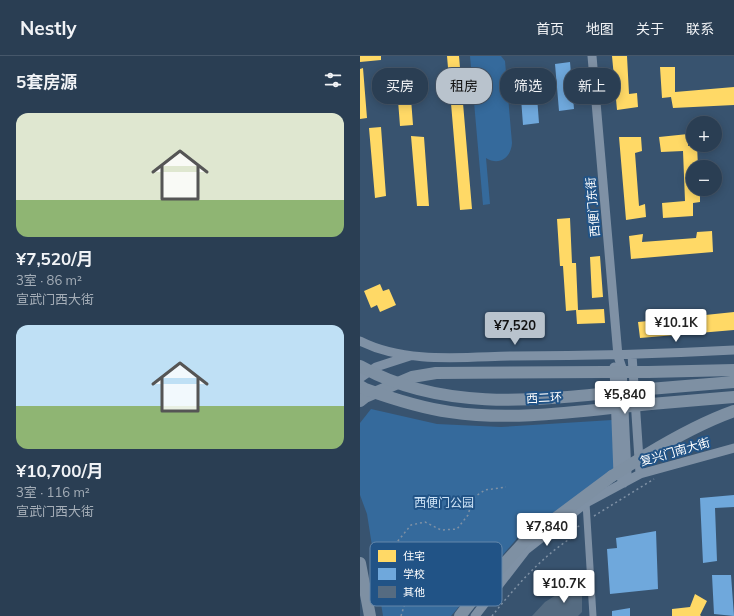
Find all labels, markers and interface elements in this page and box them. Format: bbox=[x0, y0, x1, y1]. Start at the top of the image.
text: Nestly bbox=[20, 16, 77, 40]
text: 首页 bbox=[536, 20, 564, 38]
text: 地图 bbox=[586, 20, 614, 38]
text: 关于 bbox=[636, 20, 664, 38]
text: 联系 bbox=[686, 20, 714, 38]
chip: 买房 bbox=[372, 68, 428, 104]
chip: 租房 bbox=[436, 68, 492, 104]
chip: 筛选 bbox=[500, 68, 556, 104]
chip: 新上 bbox=[564, 68, 620, 104]
icon: filters bbox=[322, 69, 344, 91]
text: 5套房源 bbox=[16, 71, 77, 92]
map controls bbox=[686, 116, 722, 196]
button: + bbox=[686, 116, 722, 152]
icon: home bbox=[144, 139, 216, 211]
button: − bbox=[686, 160, 722, 196]
street label: 西便门东街 bbox=[582, 176, 603, 238]
text: ¥7,520/月 bbox=[16, 248, 94, 269]
text: 3室 · 86 m² bbox=[16, 272, 82, 288]
text: 宣武门西大街 bbox=[16, 291, 94, 307]
pin: ¥10.1K bbox=[643, 309, 709, 343]
pin: ¥7,520 bbox=[482, 312, 548, 346]
text: ¥10.1K bbox=[654, 314, 698, 330]
text: ¥7,520 bbox=[494, 317, 536, 333]
icon: home bbox=[144, 351, 216, 423]
pin: ¥5,840 bbox=[592, 381, 658, 415]
text: ¥5,840 bbox=[604, 386, 646, 402]
street label: 西二环 bbox=[526, 389, 562, 406]
street label: 复兴门南大街 bbox=[638, 434, 712, 469]
text: ¥10,700/月 bbox=[16, 460, 104, 481]
text: 3室 · 116 m² bbox=[16, 484, 90, 500]
park label: 西便门公园 bbox=[414, 495, 474, 510]
text: 宣武门西大街 bbox=[16, 503, 94, 519]
pin: ¥7,840 bbox=[514, 513, 580, 547]
text: ¥7,840 bbox=[526, 518, 568, 534]
legend bbox=[370, 542, 502, 606]
text: 住宅 bbox=[403, 549, 425, 563]
text: 学校 bbox=[403, 567, 425, 581]
pin: ¥10.7K bbox=[531, 570, 597, 604]
text: ¥10.7K bbox=[542, 575, 586, 591]
text: 其他 bbox=[403, 585, 425, 599]

